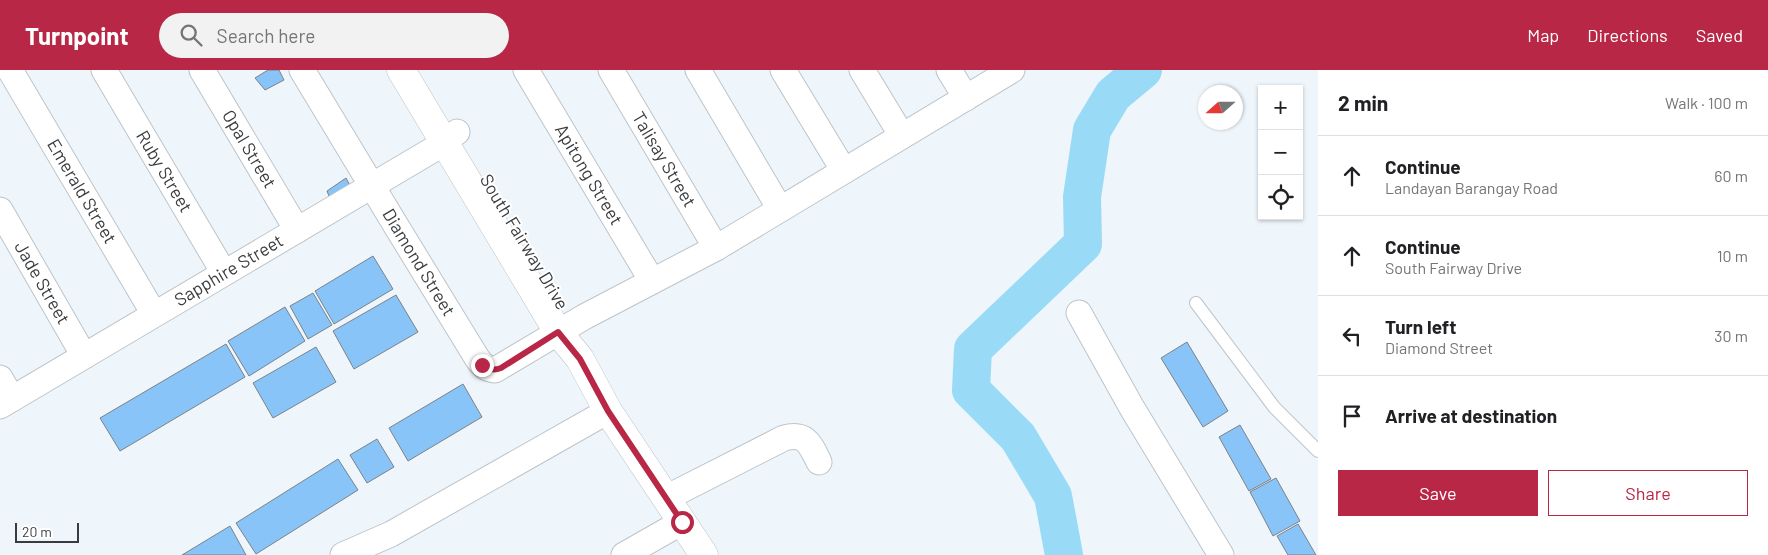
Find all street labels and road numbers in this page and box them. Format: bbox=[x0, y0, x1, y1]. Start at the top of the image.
street label: Opal Street bbox=[218, 105, 282, 192]
street label: Talisay Street bbox=[628, 107, 701, 211]
street label: Apitong Street bbox=[551, 120, 628, 229]
street label: Ruby Street bbox=[132, 126, 198, 216]
street label: Emerald Street bbox=[43, 135, 122, 247]
street label: South Fairway Drive bbox=[476, 170, 574, 313]
street label: Diamond Street bbox=[378, 204, 461, 320]
street label: Sapphire Street bbox=[170, 229, 287, 310]
street label: Jade Street bbox=[10, 237, 75, 328]

